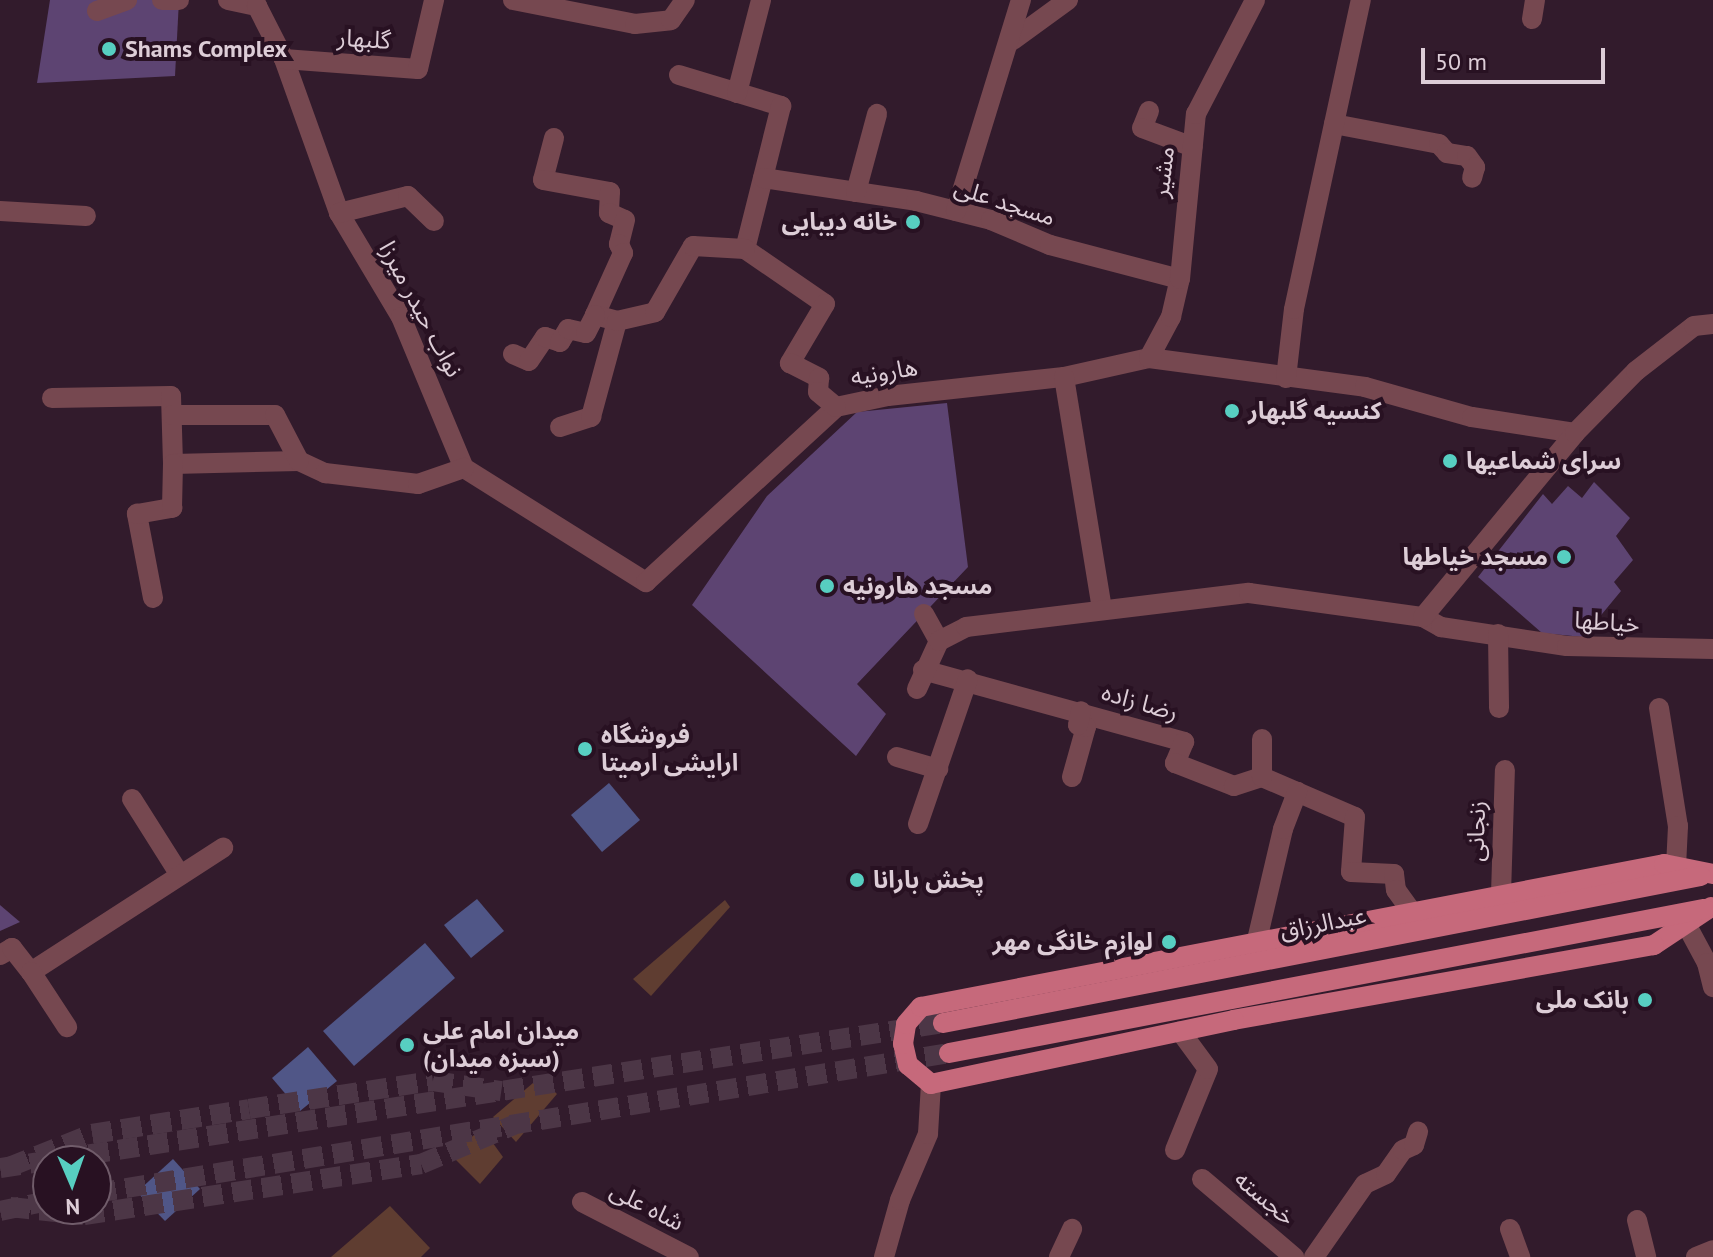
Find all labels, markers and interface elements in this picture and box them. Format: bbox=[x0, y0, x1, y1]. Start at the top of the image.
street label: گلبهار bbox=[336, 23, 392, 55]
scale bar bbox=[1425, 32, 1609, 82]
place label: Shams Complex bbox=[125, 35, 287, 63]
marker: Shams Complex bbox=[100, 40, 118, 58]
text: 50 m bbox=[1435, 46, 1487, 77]
street label: مشیر bbox=[1146, 145, 1180, 199]
street label: مسجد علی bbox=[951, 172, 1059, 232]
place label: خانه دیبایی bbox=[782, 208, 897, 236]
marker: خانه دیبایی bbox=[904, 213, 922, 231]
street label: نواب حیدر میرزا bbox=[373, 236, 469, 382]
street label: هارونیه bbox=[848, 353, 920, 391]
place label: کنسیه گلبهار bbox=[1248, 397, 1381, 425]
marker: کنسیه گلبهار bbox=[1223, 402, 1241, 420]
place label: سرای شماعیها bbox=[1466, 447, 1621, 475]
marker: سرای شماعیها bbox=[1441, 452, 1459, 470]
place label: مسجد خیاطها bbox=[1403, 543, 1548, 571]
marker: مسجد خیاطها bbox=[1555, 548, 1573, 566]
place label: مسجد هارونیه bbox=[843, 572, 992, 600]
marker: مسجد هارونیه bbox=[818, 577, 836, 595]
street label: خیاطها bbox=[1573, 605, 1641, 639]
street label: رضا زاده bbox=[1098, 677, 1182, 727]
place label: فروشگاه ارایشی ارمیتا bbox=[601, 721, 738, 777]
marker: فروشگاه ارایشی ارمیتا bbox=[576, 740, 594, 758]
street label: زنجانی bbox=[1461, 800, 1491, 862]
place label: پخش بارانا bbox=[873, 866, 984, 894]
marker: پخش بارانا bbox=[848, 871, 866, 889]
street label: عبدالرزاق bbox=[1278, 901, 1368, 945]
place label: لوازم خانگی مهر bbox=[992, 928, 1153, 956]
marker: لوازم خانگی مهر bbox=[1160, 933, 1178, 951]
place label: بانک ملی bbox=[1536, 986, 1629, 1014]
marker: بانک ملی bbox=[1636, 991, 1654, 1009]
place label: میدان امام علی (سبزه میدان) bbox=[423, 1017, 579, 1073]
marker: میدان امام علی (سبزه میدان) bbox=[398, 1036, 416, 1054]
north arrow bbox=[32, 1145, 112, 1225]
street label: خجسته bbox=[1229, 1164, 1301, 1232]
street label: شاه علی bbox=[605, 1175, 689, 1237]
text: N bbox=[65, 1193, 80, 1221]

